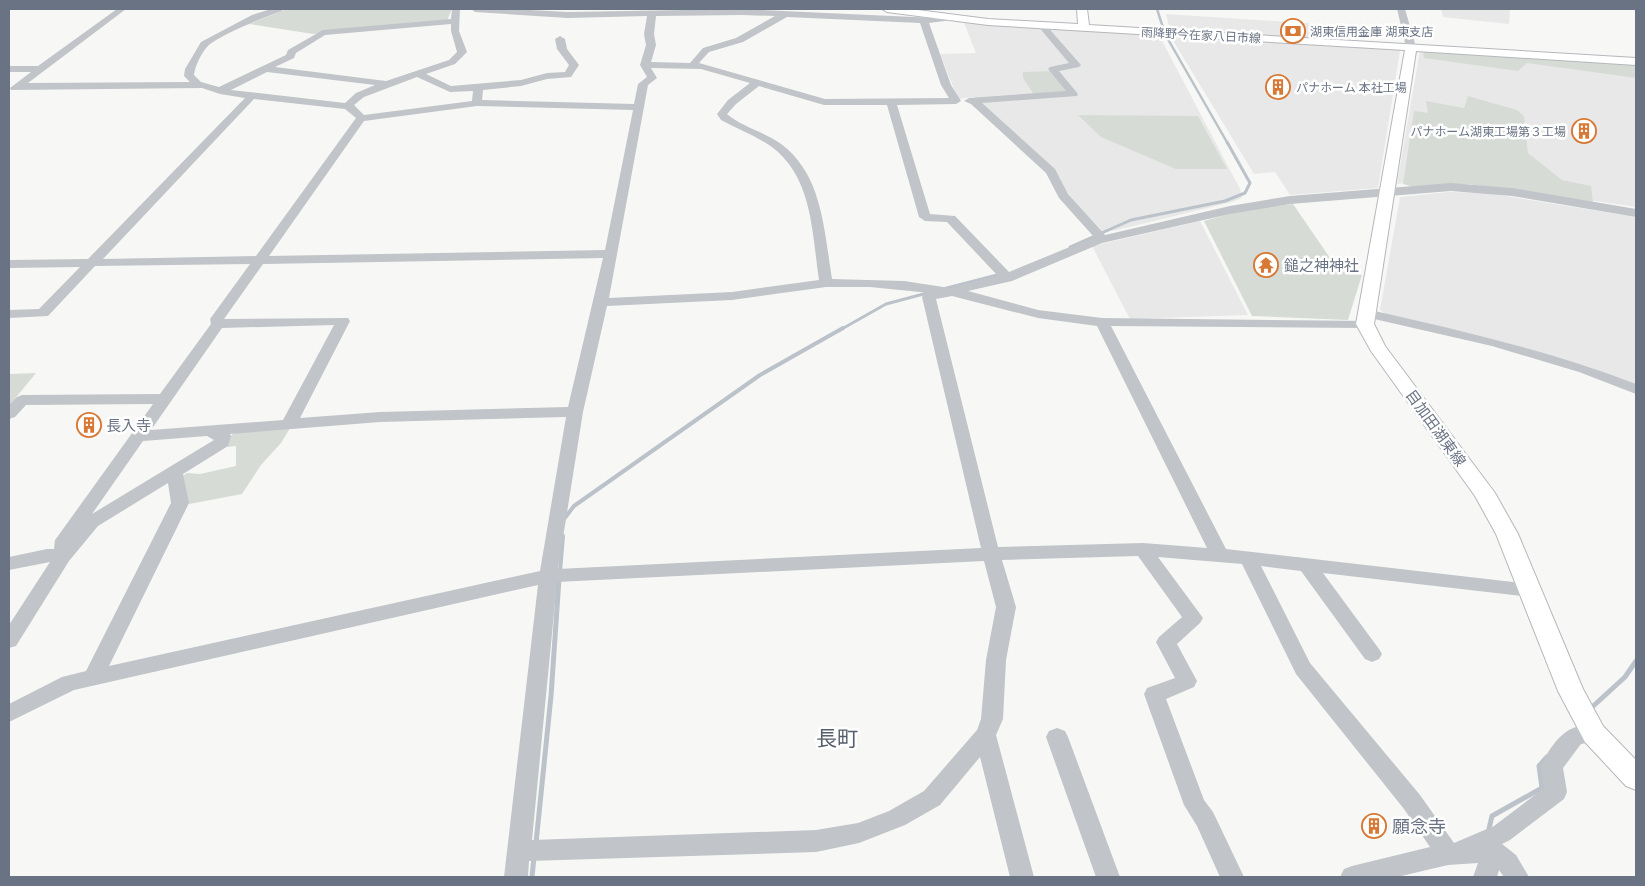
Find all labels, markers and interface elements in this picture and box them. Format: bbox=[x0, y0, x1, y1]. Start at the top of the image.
bank icon: 湖東信用金庫 湖東支店 bbox=[1280, 18, 1306, 44]
street label: 雨降野今在家八日市線 bbox=[1141, 23, 1261, 47]
place label: 湖東信用金庫 湖東支店 bbox=[1310, 23, 1433, 40]
building icon: パナホーム 本社工場 bbox=[1265, 74, 1291, 100]
place label: パナホーム 本社工場 bbox=[1296, 79, 1407, 96]
building icon: パナホーム湖東工場第３工場 bbox=[1571, 118, 1597, 144]
place label: パナホーム湖東工場第３工場 bbox=[1410, 123, 1566, 140]
temple icon: 鎚之神神社 bbox=[1253, 252, 1279, 278]
place label: 鎚之神神社 bbox=[1284, 255, 1359, 276]
street label: 目加田湖東線 bbox=[1401, 385, 1471, 471]
building icon: 長入寺 bbox=[76, 412, 102, 438]
place label: 長入寺 bbox=[106, 415, 151, 436]
district label: 長町 bbox=[816, 724, 858, 753]
building icon: 願念寺 bbox=[1361, 813, 1387, 839]
place label: 願念寺 bbox=[1392, 814, 1446, 839]

